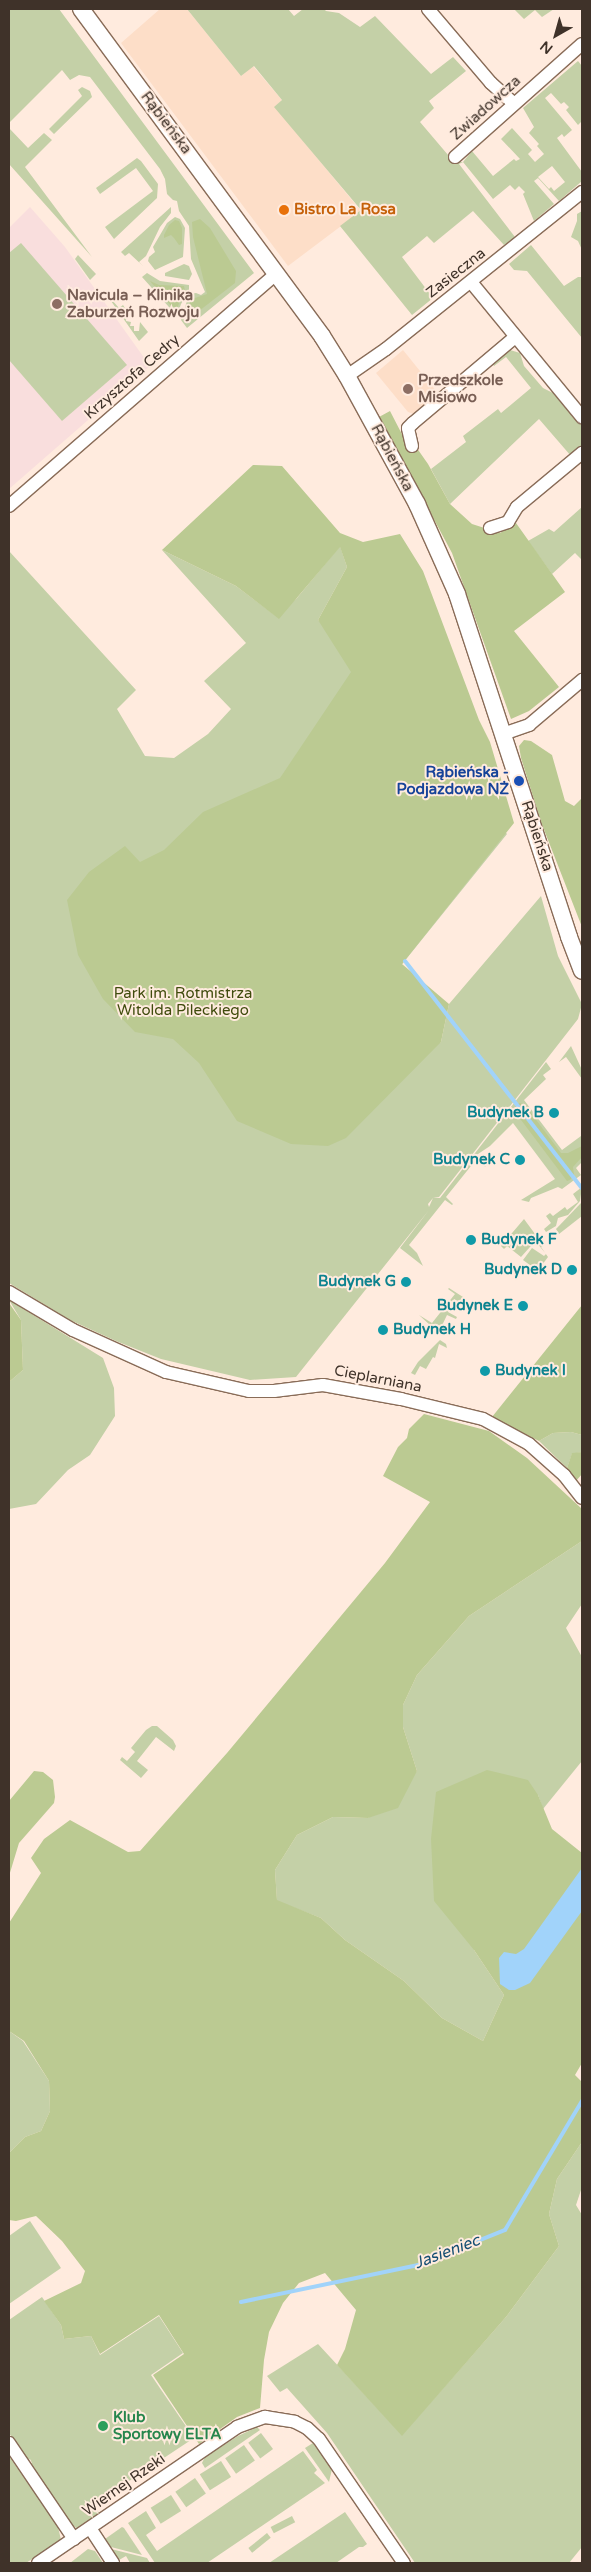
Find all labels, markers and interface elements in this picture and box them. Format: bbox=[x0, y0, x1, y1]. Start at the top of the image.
north arrow bbox=[531, 10, 581, 60]
text: N bbox=[537, 37, 556, 57]
street label: Zwiadowcza bbox=[447, 72, 525, 144]
street label: Rąbieńska bbox=[137, 88, 195, 158]
place label: Bistro La Rosa bbox=[294, 201, 396, 219]
marker: Bistro La Rosa bbox=[278, 204, 290, 216]
street label: Zasieczna bbox=[423, 244, 489, 302]
place label: Navicula – Klinika Zaburzeń Rozwoju bbox=[67, 286, 199, 321]
marker: Navicula – Klinika Zaburzeń Rozwoju bbox=[51, 298, 63, 310]
street label: Krzysztofa Cedry bbox=[81, 331, 183, 423]
place label: Przedszkole Misiowo bbox=[418, 371, 503, 406]
marker: Przedszkole Misiowo bbox=[402, 383, 414, 395]
street label: Rąbieńska bbox=[367, 421, 417, 495]
place label: Rąbieńska - Podjazdowa NŻ bbox=[397, 763, 509, 798]
marker: Rąbieńska - Podjazdowa NŻ bbox=[513, 775, 525, 787]
street label: Rąbieńska bbox=[517, 798, 557, 874]
park label: Park im. Rotmistrza Witolda Pileckiego bbox=[114, 984, 252, 1019]
place label: Budynek B bbox=[467, 1104, 544, 1122]
marker: Budynek B bbox=[548, 1107, 560, 1119]
place label: Budynek C bbox=[433, 1151, 510, 1169]
marker: Budynek C bbox=[514, 1154, 526, 1166]
place label: Budynek F bbox=[481, 1231, 557, 1249]
marker: Budynek F bbox=[465, 1234, 477, 1246]
place label: Budynek D bbox=[484, 1261, 562, 1279]
marker: Budynek D bbox=[566, 1264, 578, 1276]
place label: Budynek G bbox=[318, 1273, 396, 1291]
marker: Budynek G bbox=[400, 1276, 412, 1288]
place label: Budynek E bbox=[437, 1297, 513, 1315]
marker: Budynek E bbox=[517, 1300, 529, 1312]
place label: Budynek H bbox=[393, 1321, 471, 1339]
marker: Budynek H bbox=[377, 1324, 389, 1336]
street label: Cieplarniana bbox=[333, 1362, 423, 1396]
place label: Budynek I bbox=[495, 1362, 566, 1380]
marker: Budynek I bbox=[479, 1365, 491, 1377]
water label: Jasieniec bbox=[412, 2231, 482, 2273]
place label: Klub Sportowy ELTA bbox=[113, 2408, 221, 2443]
marker: Klub Sportowy ELTA bbox=[97, 2420, 109, 2432]
street label: Wiernej Rzeki bbox=[79, 2450, 169, 2520]

